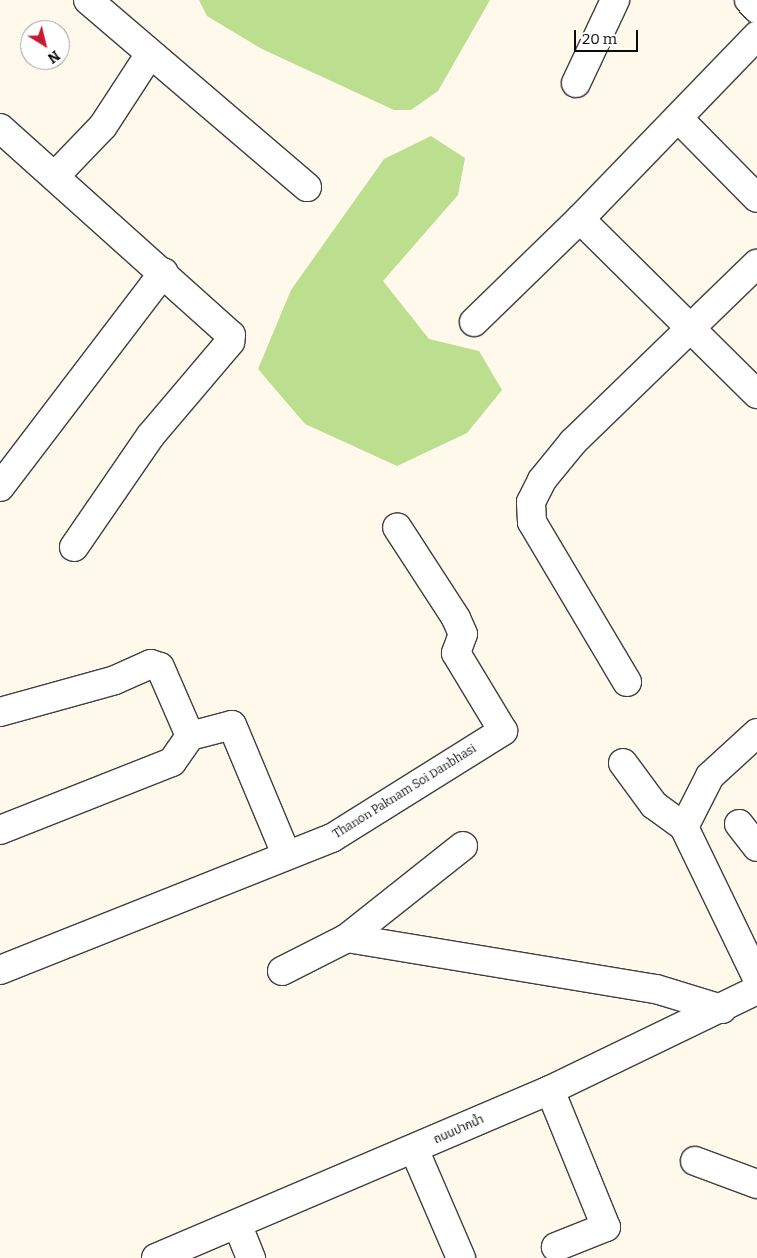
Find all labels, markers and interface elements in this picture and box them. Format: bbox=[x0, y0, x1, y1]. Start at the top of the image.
north arrow bbox=[20, 20, 70, 70]
scale bar bbox=[577, 20, 641, 52]
text: 20 m bbox=[582, 30, 617, 48]
text: N bbox=[44, 47, 63, 67]
street label: Thanon Paknam Soi Danbhasi bbox=[331, 742, 479, 842]
street label: ถนนปากน้ำ bbox=[432, 1113, 486, 1147]

